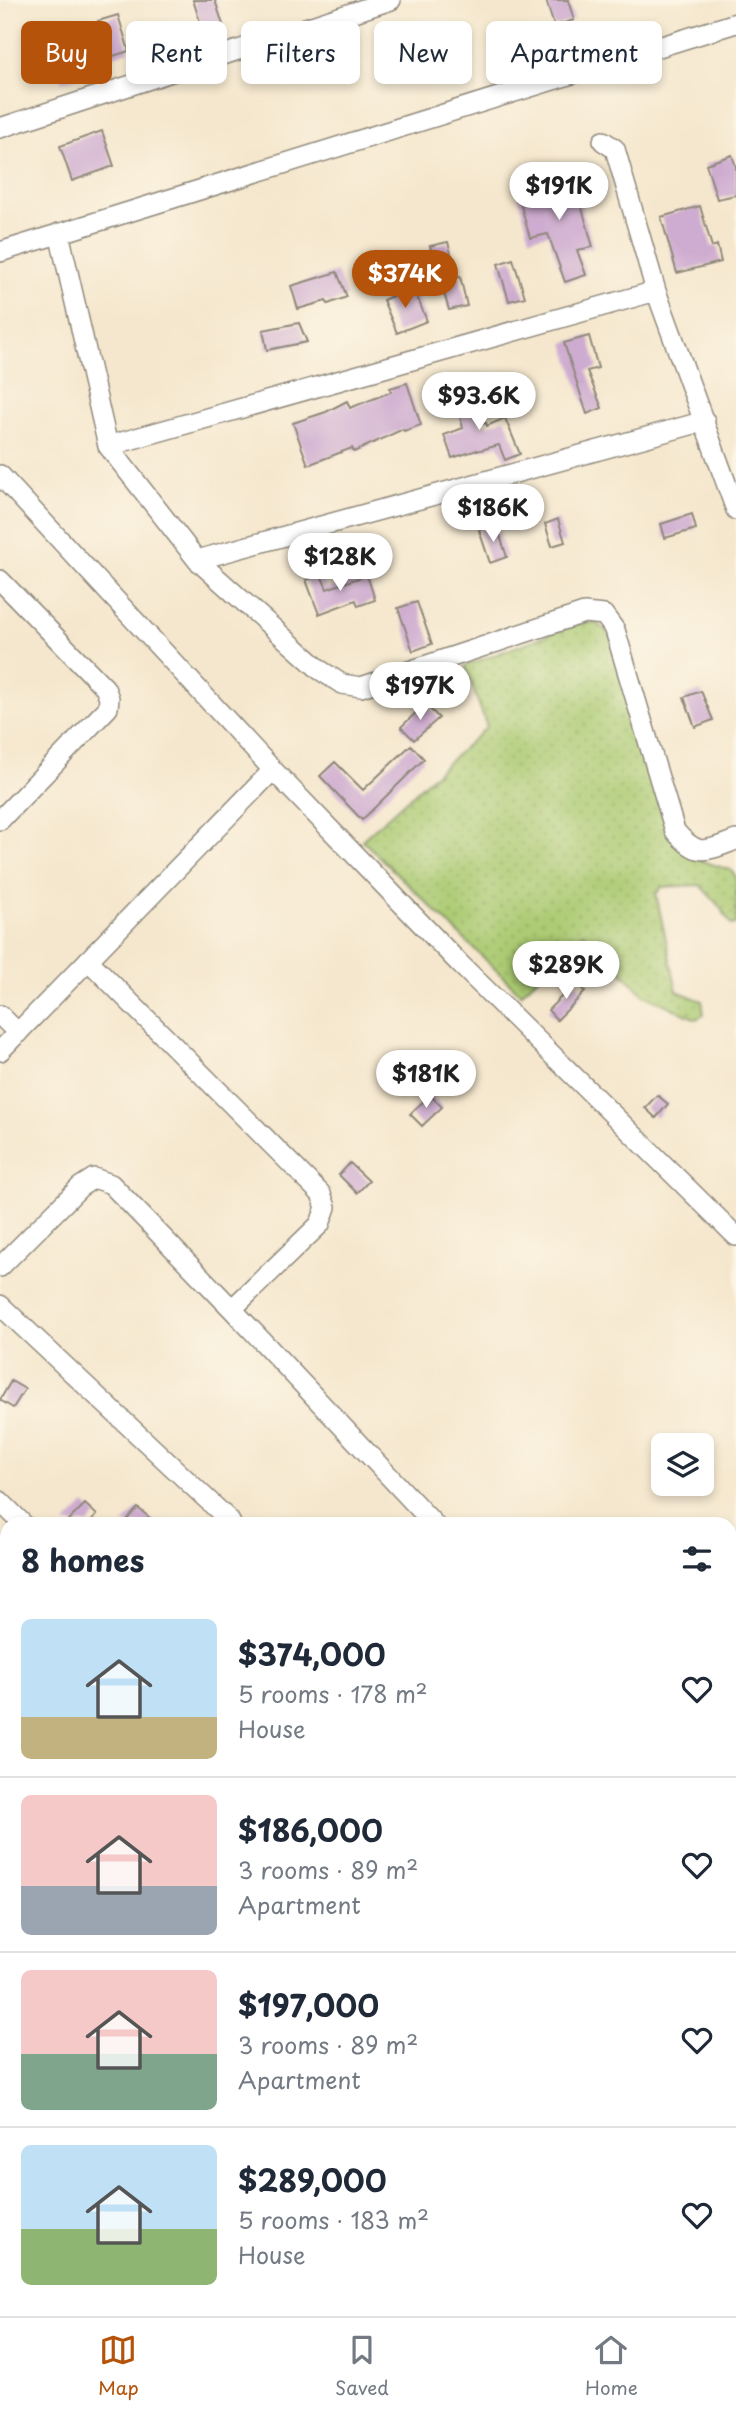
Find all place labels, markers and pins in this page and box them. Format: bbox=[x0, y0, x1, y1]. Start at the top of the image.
pin: $191K bbox=[510, 162, 608, 222]
pin: $374K bbox=[356, 250, 454, 310]
pin: $93.6K bbox=[422, 372, 536, 432]
pin: $186K bbox=[444, 484, 542, 544]
pin: $128K bbox=[291, 534, 389, 593]
pin: $197K bbox=[371, 662, 469, 722]
pin: $289K bbox=[517, 942, 615, 1001]
pin: $181K bbox=[377, 1050, 475, 1110]

